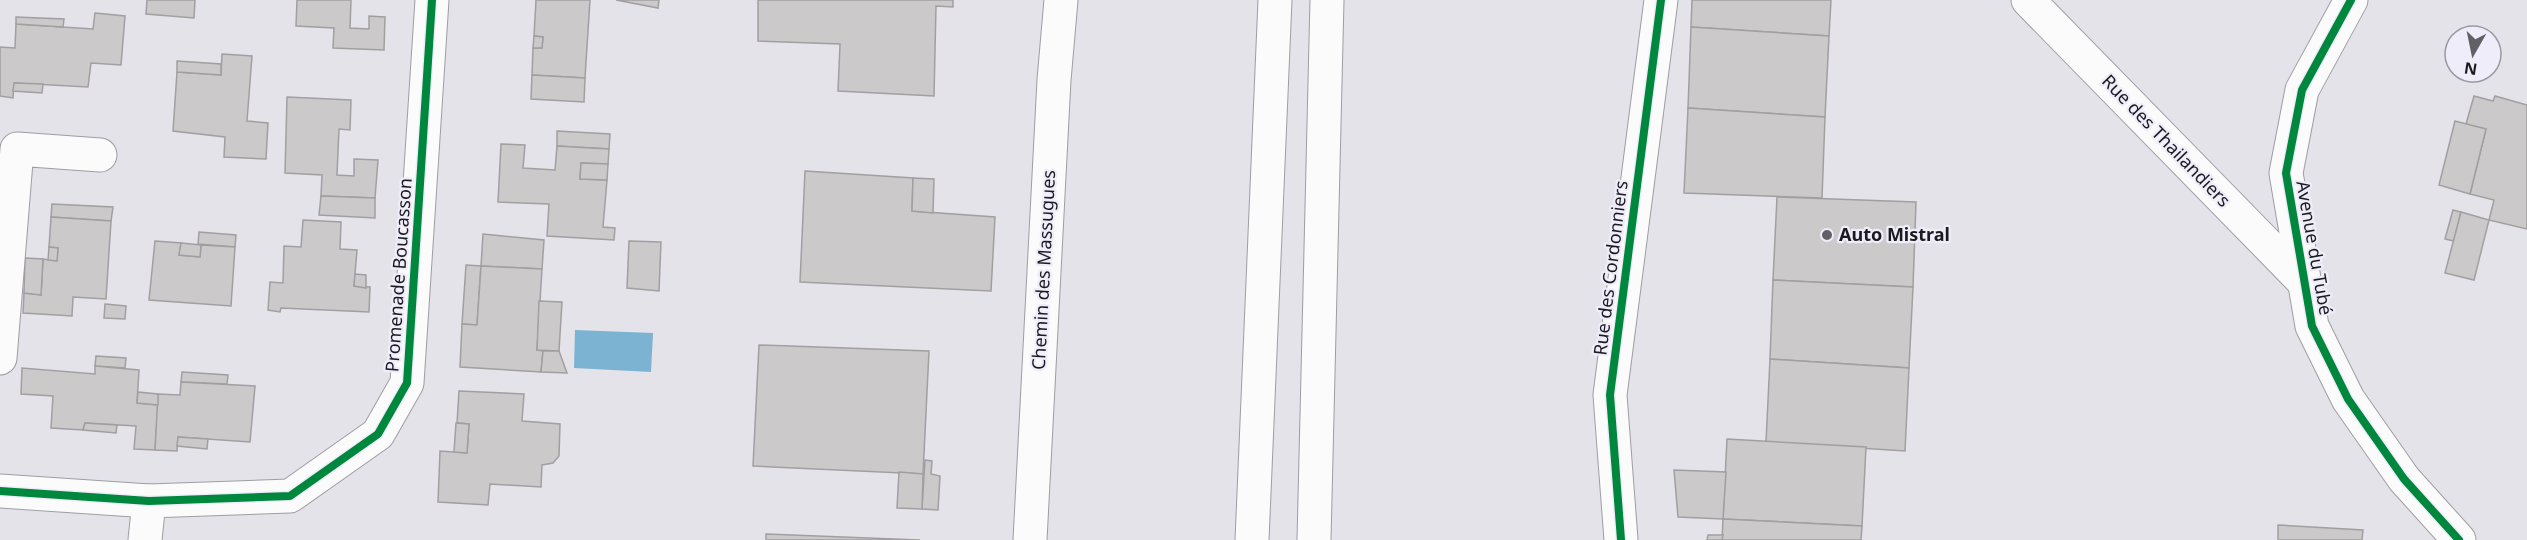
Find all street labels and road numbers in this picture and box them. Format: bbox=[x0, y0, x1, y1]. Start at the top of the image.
street label: Rue des Thailandiers bbox=[2097, 69, 2236, 212]
street label: Chemin des Massugues bbox=[1026, 169, 1060, 371]
street label: Promenade Boucasson bbox=[379, 177, 417, 373]
street label: Rue des Cordonniers bbox=[1587, 179, 1633, 357]
street label: Avenue du Tubé bbox=[2291, 179, 2339, 317]

